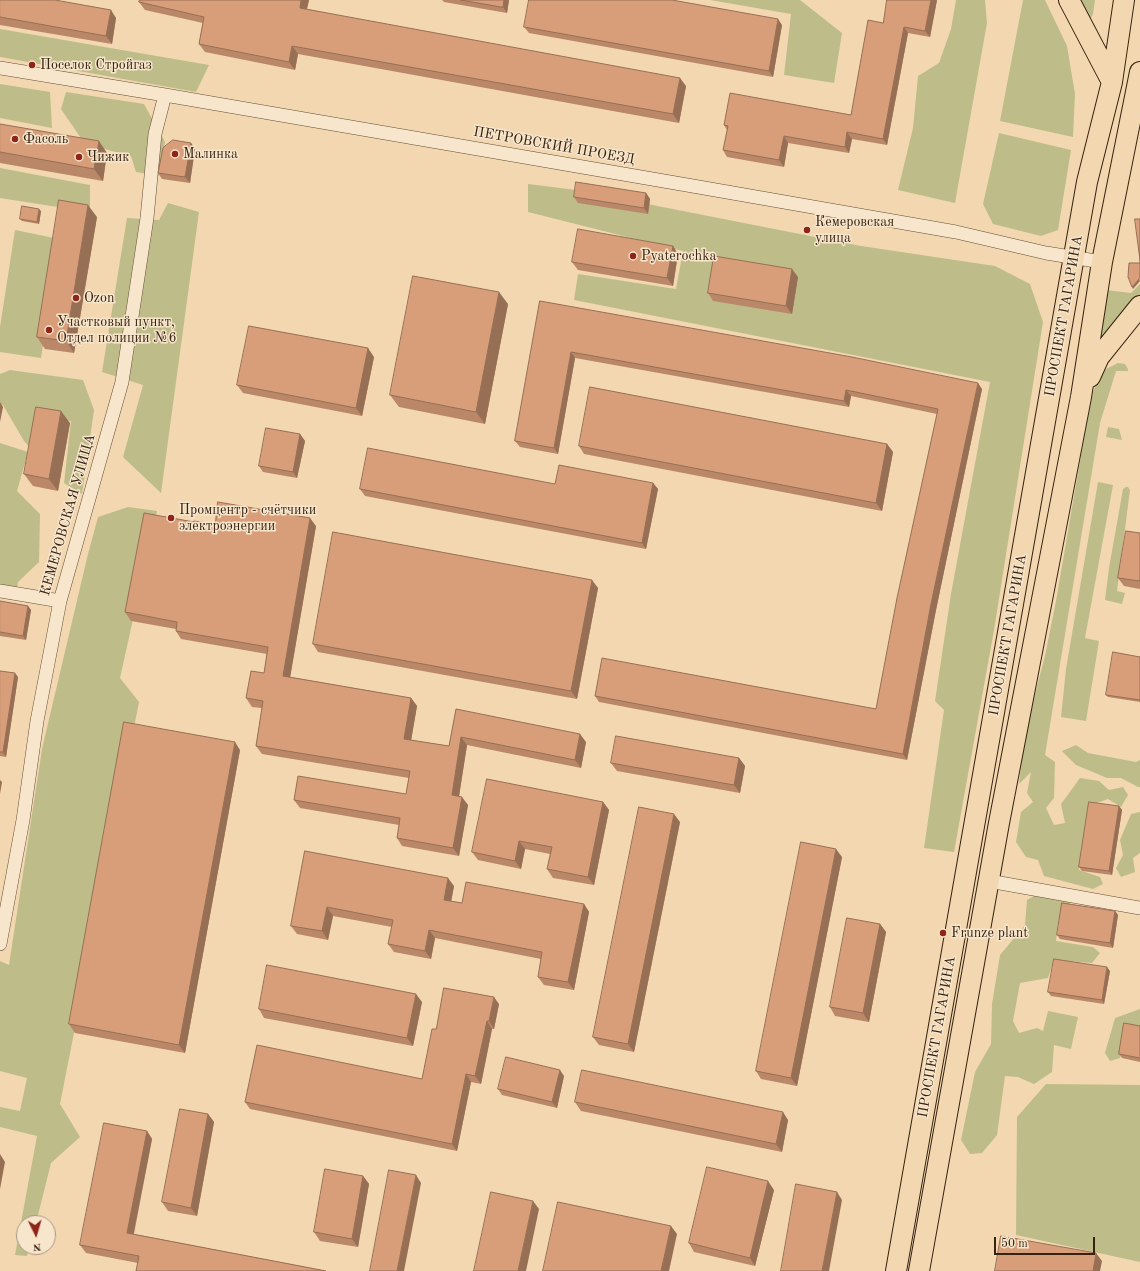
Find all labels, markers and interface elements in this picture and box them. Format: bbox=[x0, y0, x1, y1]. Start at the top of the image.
place label: Поселок Стройгаз bbox=[40, 57, 152, 73]
marker: Поселок Стройгаз bbox=[27, 60, 37, 70]
street label: ПЕТРОВСКИЙ ПРОЕЗД bbox=[472, 124, 636, 168]
place label: Фасоль bbox=[23, 131, 68, 147]
marker: Фасоль bbox=[10, 134, 20, 144]
place label: Малинка bbox=[183, 146, 238, 162]
place label: Чижик bbox=[87, 149, 129, 165]
marker: Малинка bbox=[170, 149, 180, 159]
marker: Чижик bbox=[74, 152, 84, 162]
place label: Кемеровская улица bbox=[815, 214, 894, 246]
marker: Кемеровская улица bbox=[802, 225, 812, 235]
street label: ПРОСПЕКТ ГАГАРИНА bbox=[1042, 234, 1086, 398]
place label: Pyaterochka bbox=[641, 248, 716, 264]
marker: Pyaterochka bbox=[628, 251, 638, 261]
place label: Ozon bbox=[84, 290, 114, 306]
marker: Ozon bbox=[71, 293, 81, 303]
place label: Участковый пункт, Отдел полиции №6 bbox=[57, 314, 177, 346]
marker: Участковый пункт, Отдел полиции №6 bbox=[44, 325, 54, 335]
street label: КЕМЕРОВСКАЯ УЛИЦА bbox=[37, 432, 99, 598]
place label: Промцентр - счётчики электроэнергии bbox=[179, 502, 316, 534]
marker: Промцентр - счётчики электроэнергии bbox=[166, 513, 176, 523]
street label: ПРОСПЕКТ ГАГАРИНА bbox=[986, 553, 1030, 717]
place label: Frunze plant bbox=[951, 925, 1028, 941]
marker: Frunze plant bbox=[938, 928, 948, 938]
street label: ПРОСПЕКТ ГАГАРИНА bbox=[915, 955, 959, 1119]
north arrow bbox=[16, 1215, 56, 1255]
scale bar bbox=[996, 1229, 1097, 1255]
text: 50 m bbox=[1001, 1238, 1028, 1250]
text: N bbox=[32, 1241, 42, 1252]

